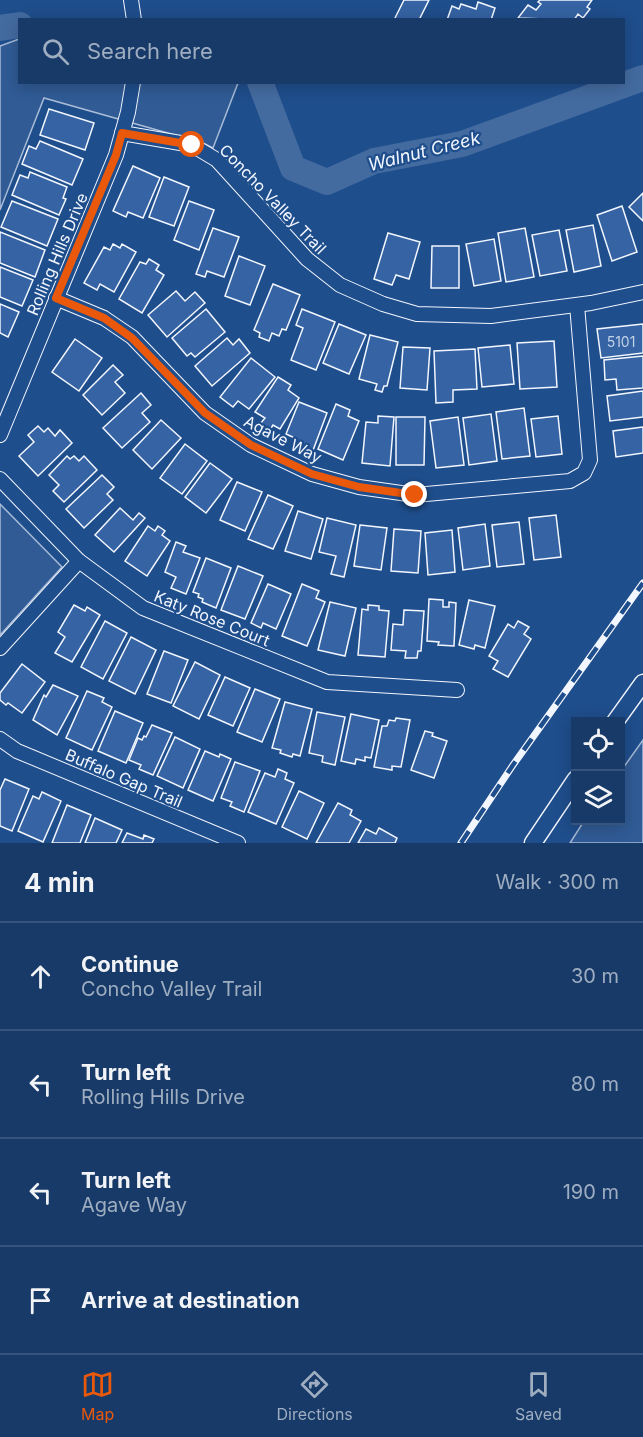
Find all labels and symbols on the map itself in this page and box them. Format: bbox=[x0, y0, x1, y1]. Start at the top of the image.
water label: Walnut Creek bbox=[366, 127, 483, 175]
route start bbox=[178, 131, 204, 157]
street label: Concho Valley Trail bbox=[215, 140, 331, 258]
street label: Rolling Hills Drive bbox=[22, 190, 92, 318]
house number: 5101 bbox=[607, 333, 635, 350]
street label: Agave Way bbox=[241, 411, 325, 467]
route end bbox=[401, 481, 427, 507]
street label: Katy Rose Court bbox=[151, 586, 273, 650]
street label: Buffalo Gap Trail bbox=[62, 744, 186, 812]

